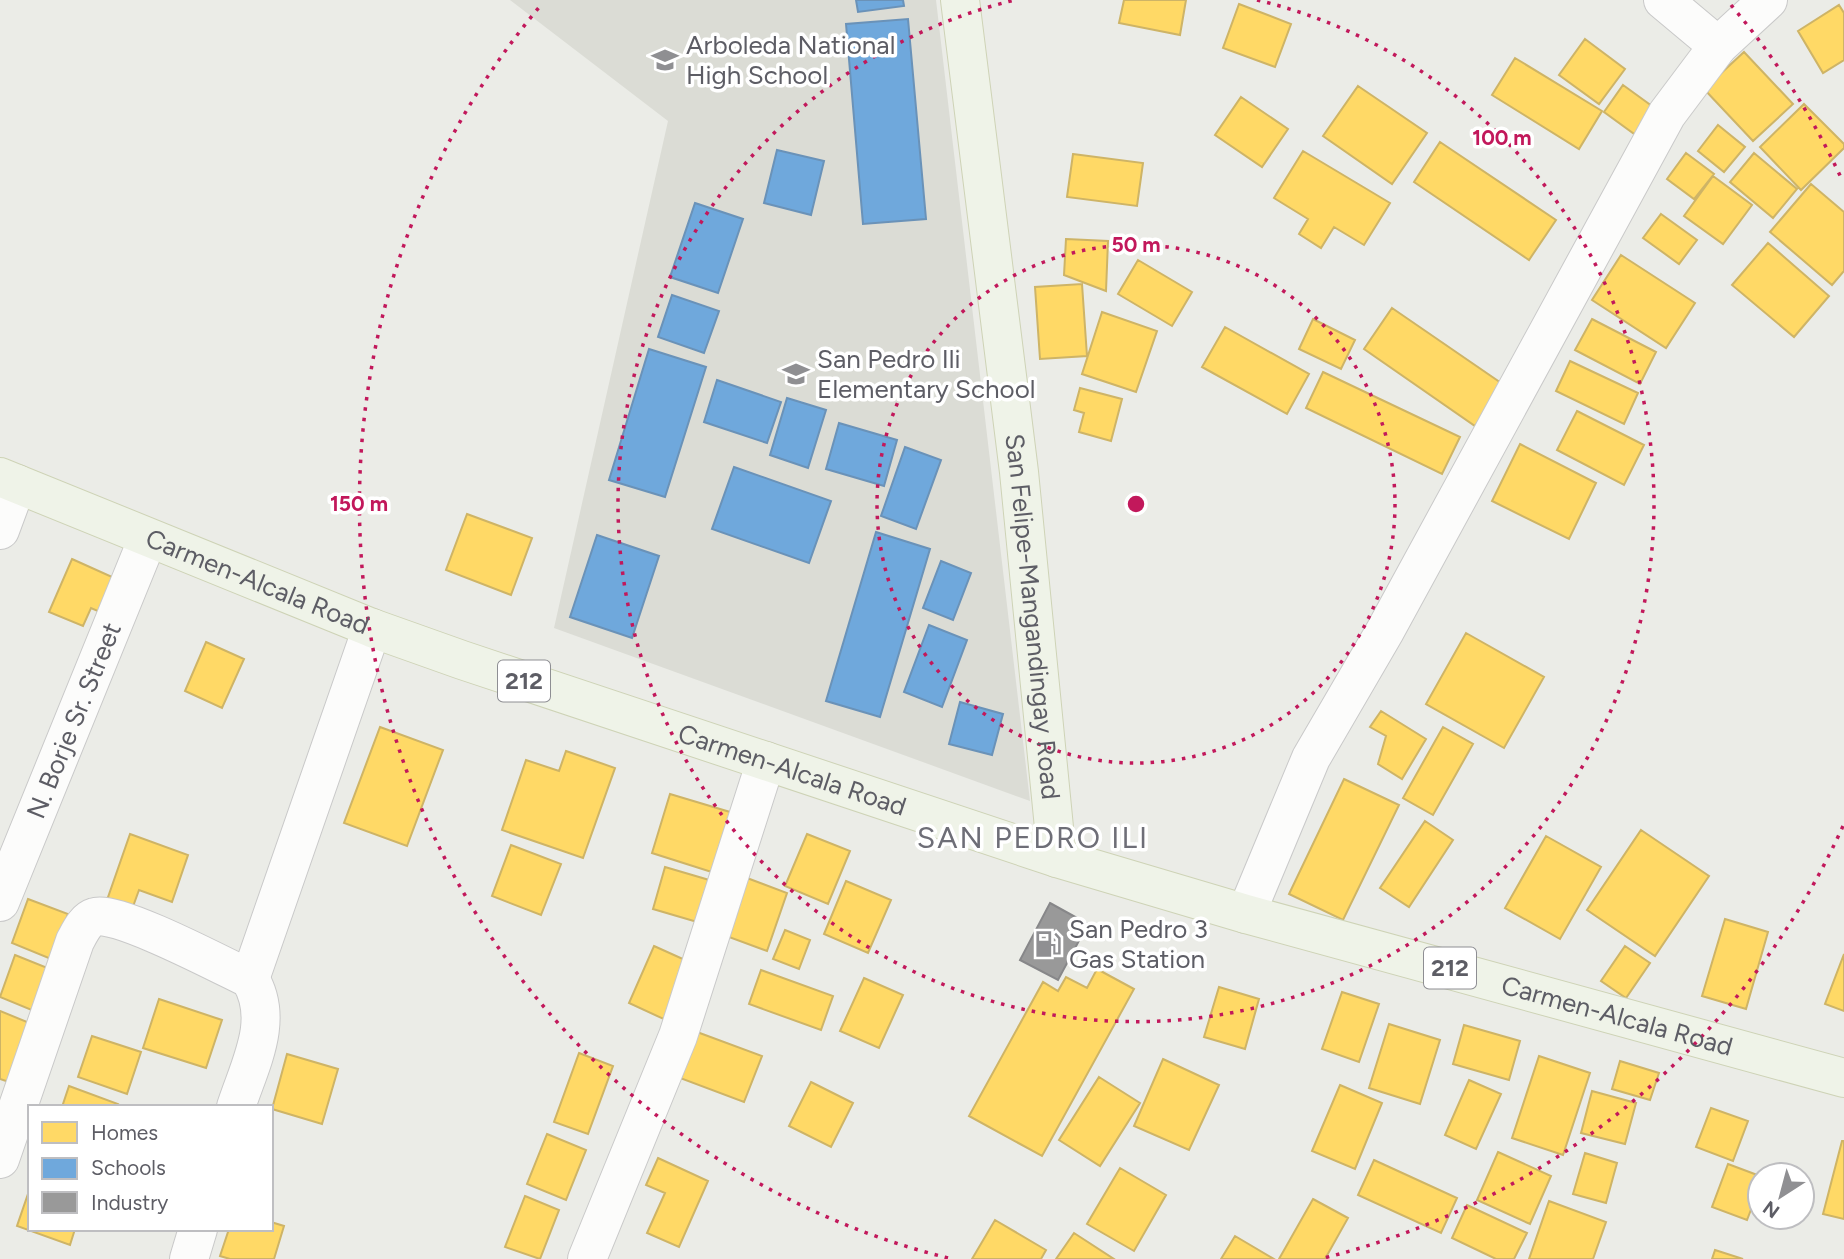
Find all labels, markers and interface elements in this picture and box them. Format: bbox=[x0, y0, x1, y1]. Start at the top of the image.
place label: Arboleda National High School bbox=[686, 29, 895, 91]
school or university icon: Arboleda National High School bbox=[650, 45, 680, 75]
text: 100 m bbox=[1472, 125, 1532, 150]
text: 50 m bbox=[1111, 232, 1161, 257]
place label: San Pedro Ili Elementary School bbox=[817, 343, 1035, 405]
school or university icon: San Pedro Ili Elementary School bbox=[781, 359, 811, 389]
street label: San Felipe-Mangandingay Road bbox=[998, 432, 1067, 801]
text: 150 m bbox=[330, 491, 388, 516]
centre of rings bbox=[1124, 492, 1148, 516]
street label: Carmen-Alcala Road bbox=[141, 522, 374, 641]
street label: N. Borje Sr. Street bbox=[20, 618, 128, 823]
road number: 212 bbox=[498, 660, 550, 702]
street label: Carmen-Alcala Road bbox=[674, 717, 910, 823]
district label: SAN PEDRO ILI bbox=[917, 819, 1149, 856]
place label: San Pedro 3 Gas Station bbox=[1069, 913, 1208, 975]
fuel station icon: San Pedro 3 Gas Station bbox=[1033, 929, 1063, 959]
road number: 212 bbox=[1424, 948, 1476, 988]
street label: Carmen-Alcala Road bbox=[1498, 969, 1736, 1063]
legend bbox=[28, 1105, 273, 1231]
text: Homes bbox=[91, 1120, 158, 1145]
text: Schools bbox=[91, 1155, 166, 1180]
north arrow bbox=[1746, 1161, 1816, 1231]
text: Industry bbox=[91, 1190, 168, 1215]
text: N bbox=[1759, 1196, 1784, 1223]

